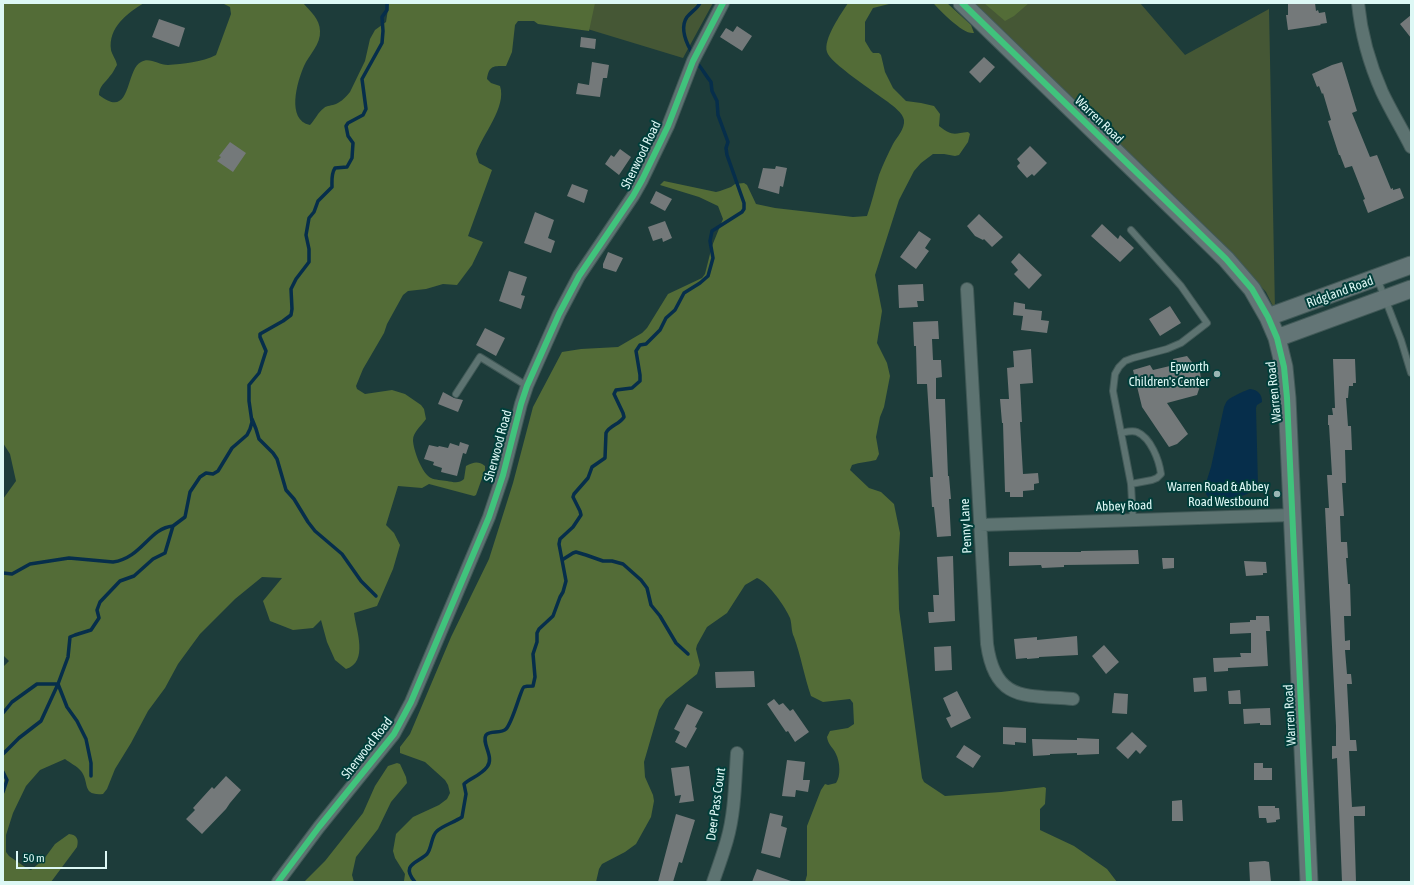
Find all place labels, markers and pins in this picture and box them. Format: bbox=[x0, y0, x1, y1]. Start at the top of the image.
place label: Epworth Children's Center bbox=[1129, 359, 1209, 390]
marker: Epworth Children's Center bbox=[1212, 369, 1222, 379]
place label: Warren Road & Abbey Road Westbound bbox=[1167, 479, 1269, 510]
marker: Warren Road & Abbey Road Westbound bbox=[1272, 489, 1282, 499]

